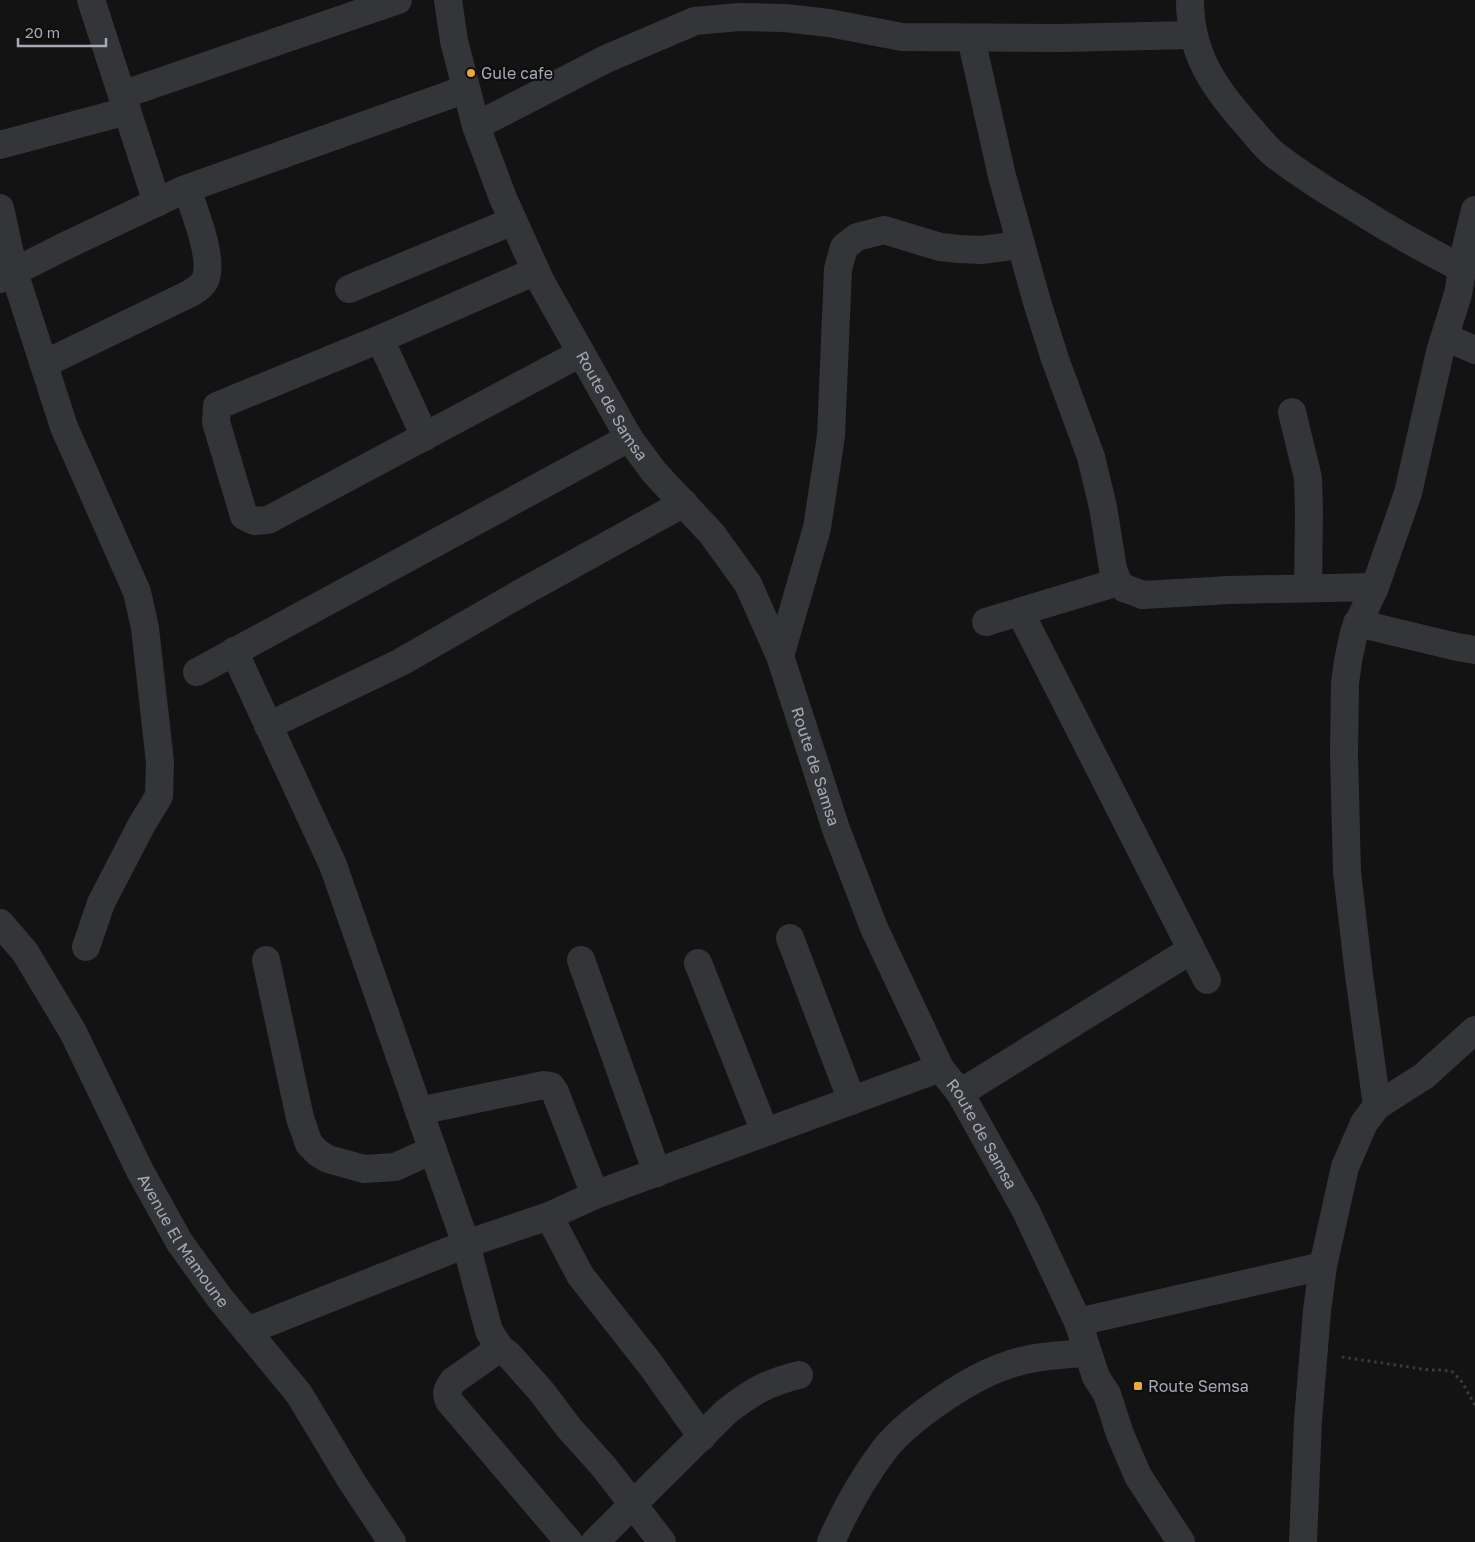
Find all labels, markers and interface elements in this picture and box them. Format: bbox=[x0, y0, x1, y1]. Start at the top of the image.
scale bar bbox=[18, 15, 105, 47]
text: 20 m bbox=[25, 23, 60, 41]
place label: Gule cafe bbox=[481, 63, 553, 83]
marker: Gule cafe bbox=[465, 67, 477, 79]
street label: Route de Samsa bbox=[572, 347, 652, 464]
street label: Route de Samsa bbox=[787, 704, 844, 828]
street label: Route de Samsa bbox=[942, 1075, 1022, 1192]
street label: Avenue El Mamoune bbox=[134, 1170, 233, 1312]
place label: Route Semsa bbox=[1148, 1376, 1249, 1396]
marker: Route Semsa bbox=[1132, 1380, 1144, 1392]

